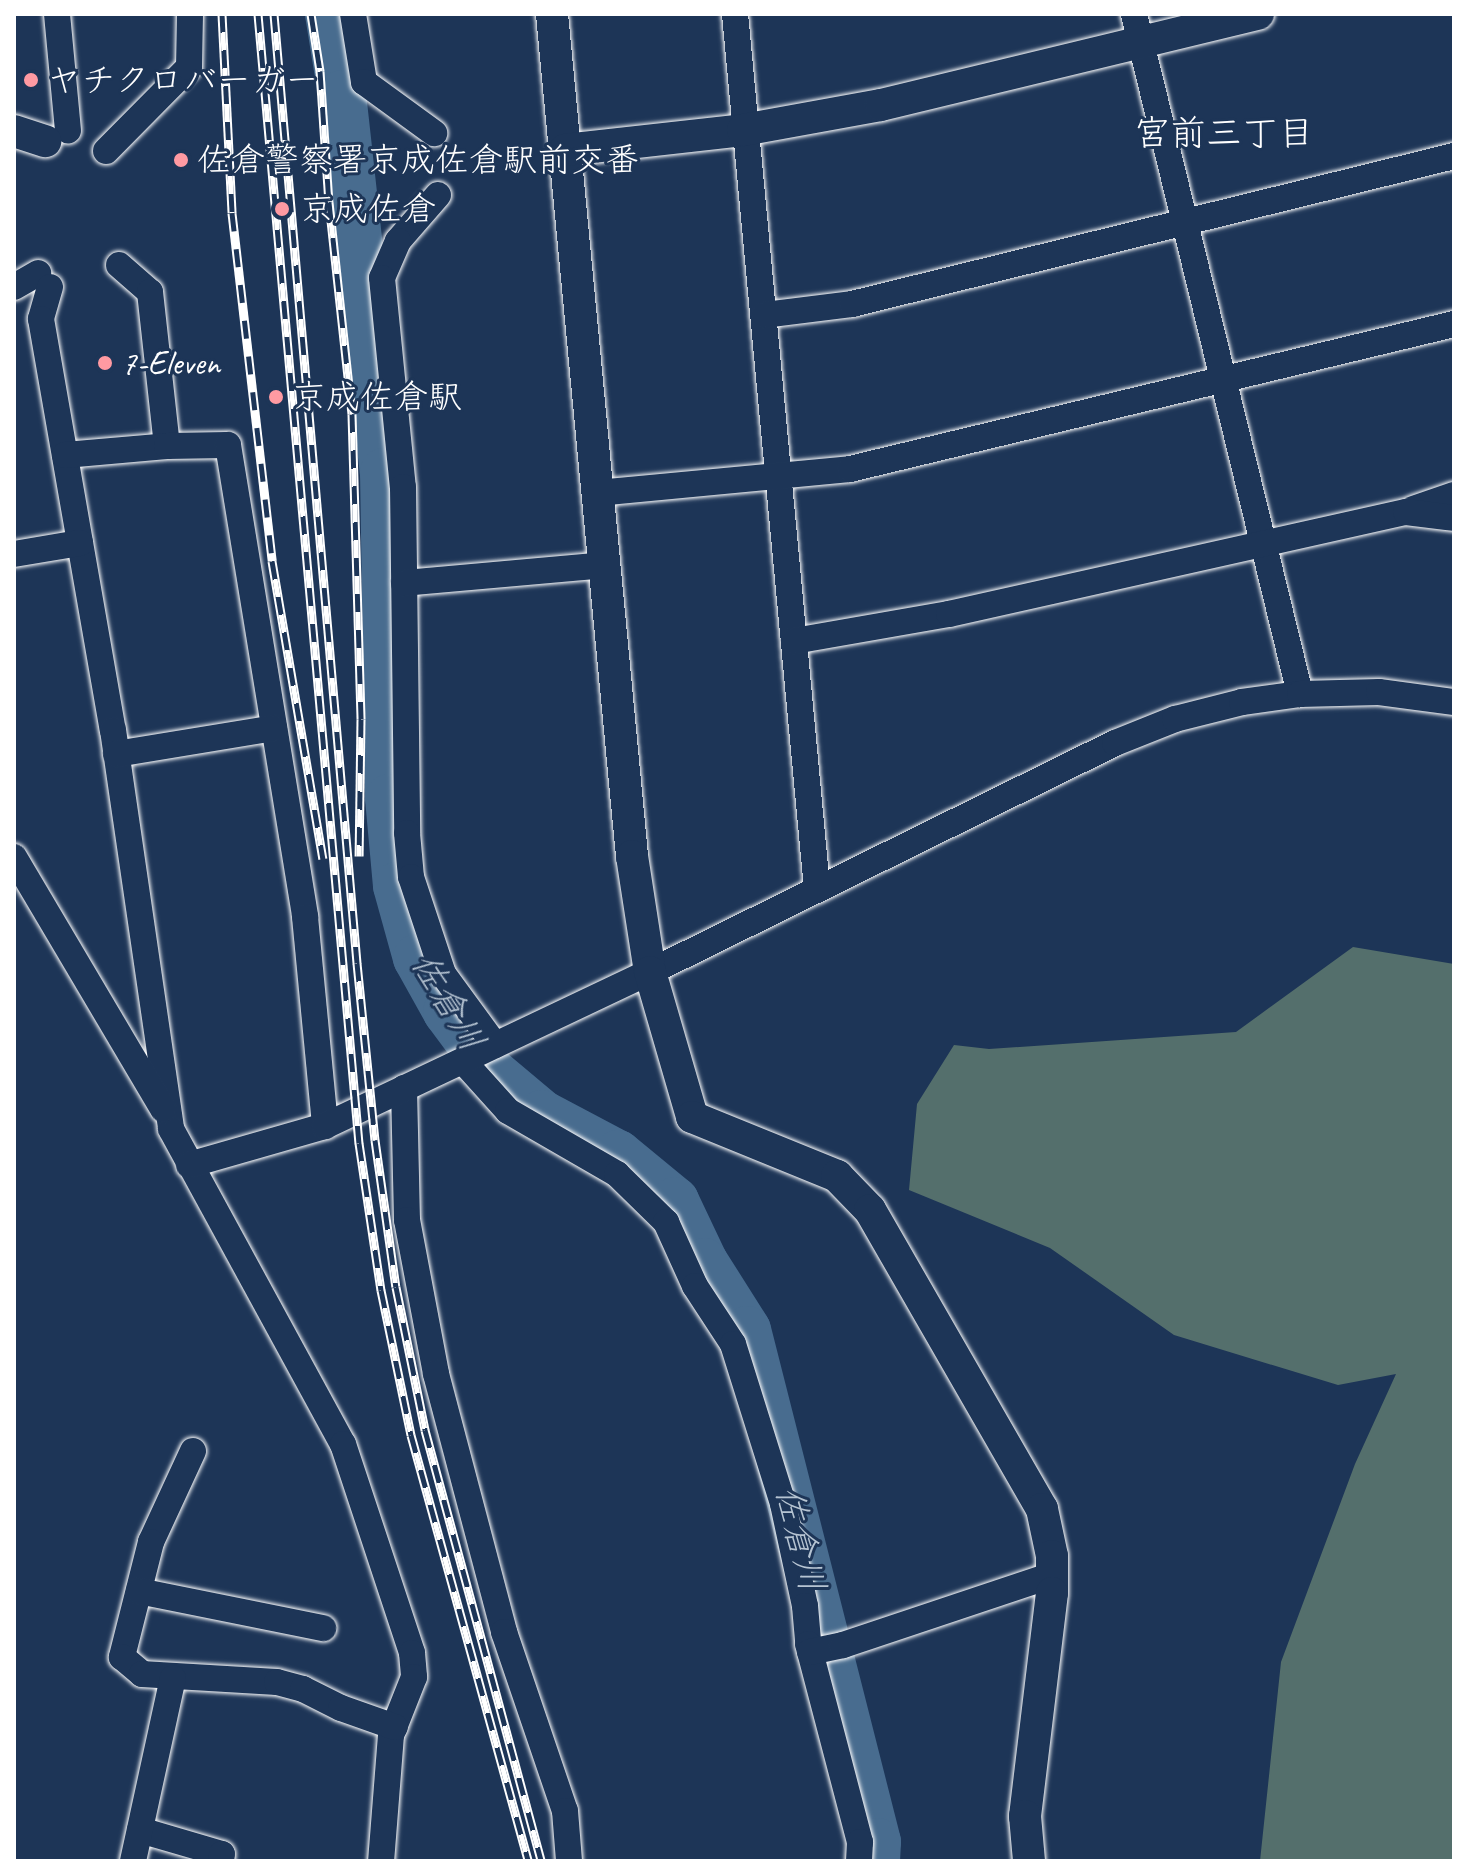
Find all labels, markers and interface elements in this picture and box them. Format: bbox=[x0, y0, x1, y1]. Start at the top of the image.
place label: ヤチクロバーガー bbox=[47, 60, 319, 100]
marker: ヤチクロバーガー bbox=[22, 71, 40, 89]
district label: 宮前三丁目 bbox=[1134, 112, 1314, 156]
place label: 佐倉警察署京成佐倉駅前交番 bbox=[197, 140, 639, 180]
marker: 佐倉警察署京成佐倉駅前交番 bbox=[172, 151, 190, 169]
place label: 京成佐倉 bbox=[300, 189, 436, 229]
marker: 京成佐倉 bbox=[271, 198, 293, 220]
place label: 7-Eleven bbox=[121, 343, 220, 383]
marker: 7-Eleven bbox=[96, 354, 114, 372]
place label: 京成佐倉駅 bbox=[292, 377, 462, 417]
marker: 京成佐倉駅 bbox=[267, 388, 285, 406]
water label: 佐倉川 bbox=[402, 945, 494, 1059]
water label: 佐倉川 bbox=[766, 1481, 834, 1597]

